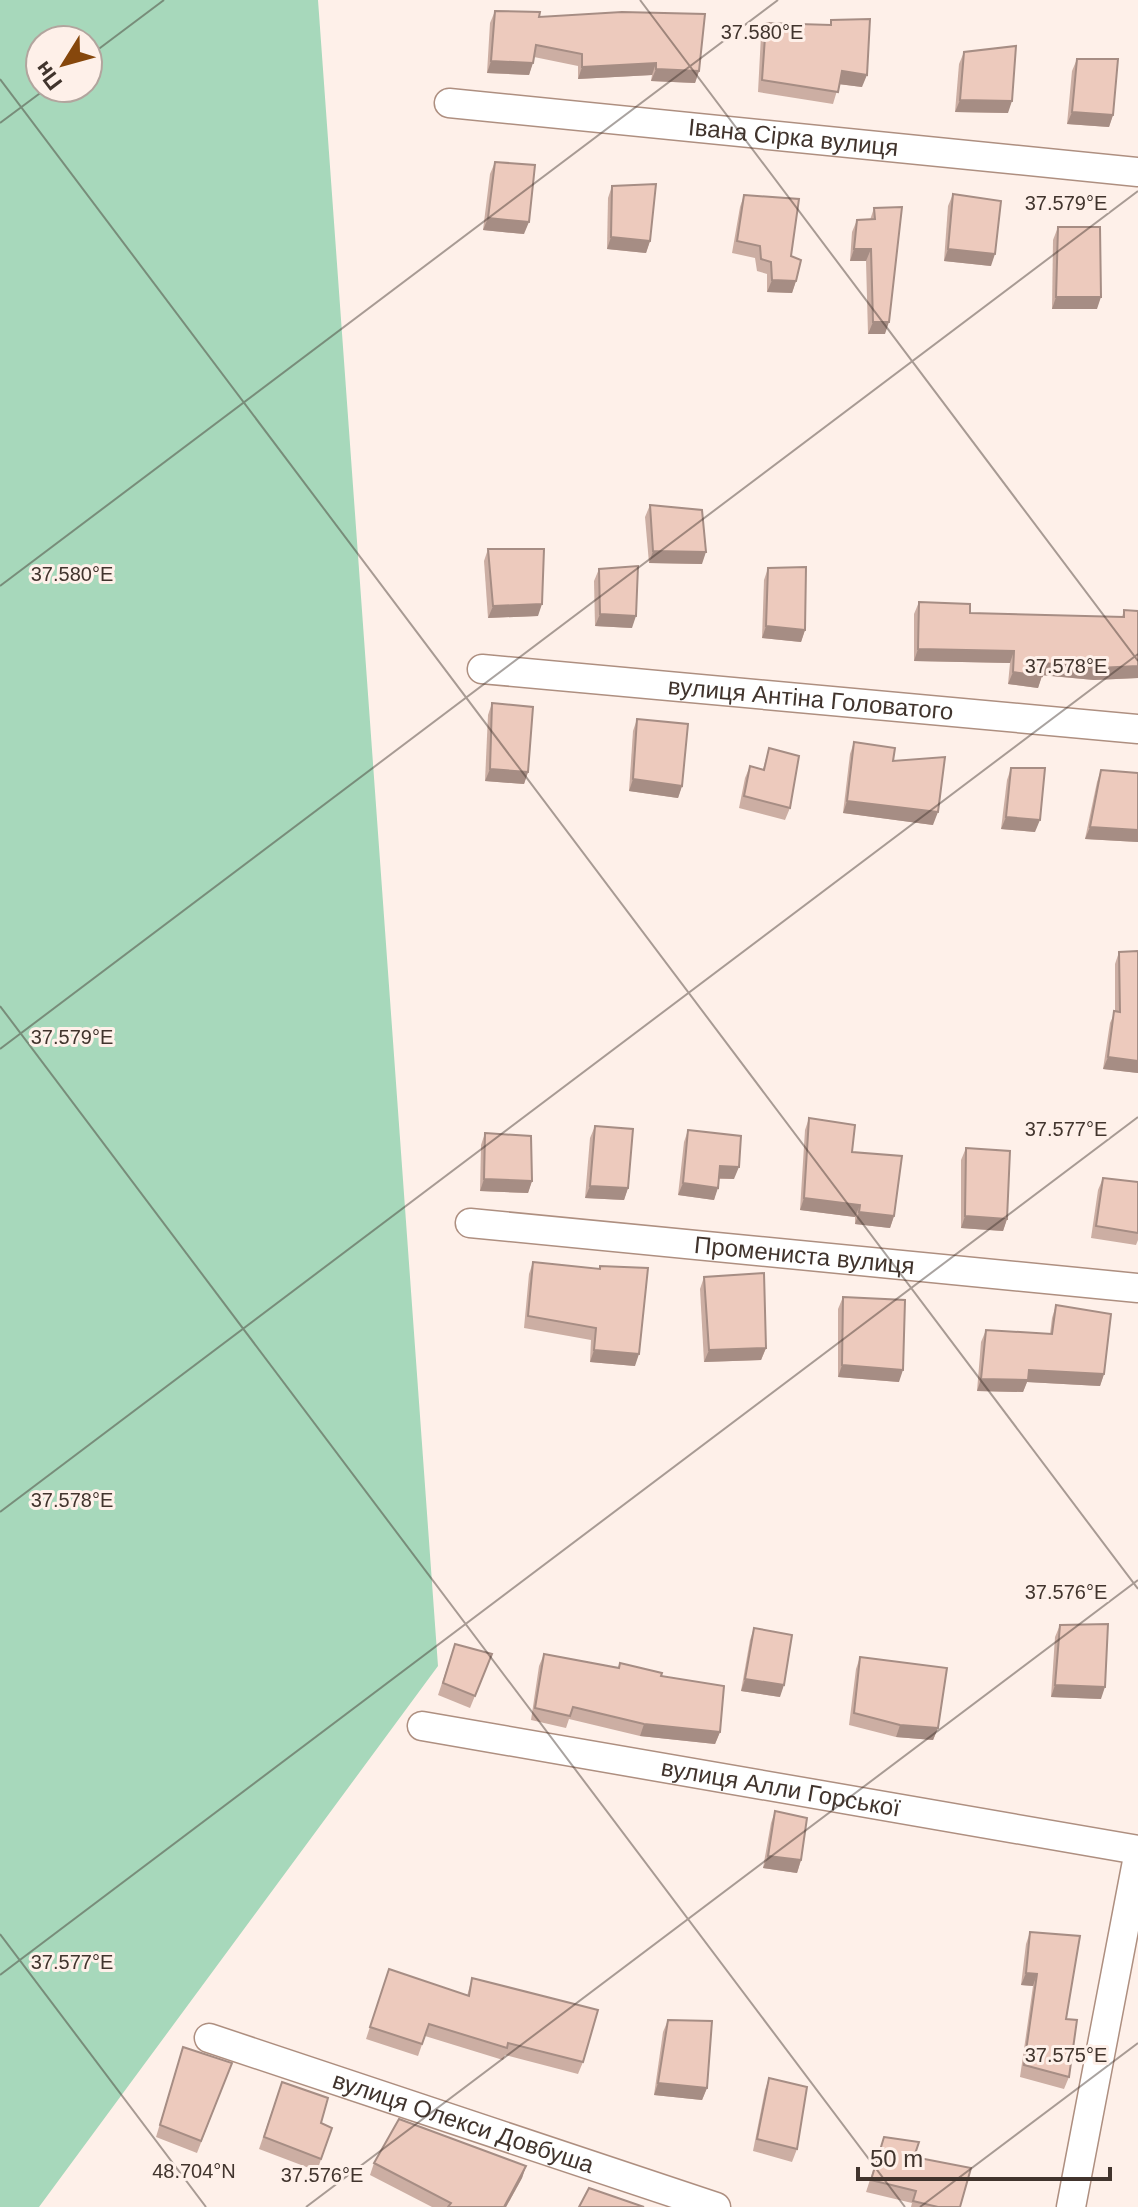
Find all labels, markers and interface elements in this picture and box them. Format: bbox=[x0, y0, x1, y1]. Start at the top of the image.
text: 37.580°E bbox=[721, 21, 803, 43]
north arrow bbox=[24, 24, 104, 104]
text: Пн bbox=[30, 57, 67, 95]
street label: Івана Сірка вулиця bbox=[687, 113, 900, 161]
text: 37.579°E bbox=[1025, 192, 1107, 214]
text: 37.580°E bbox=[31, 563, 113, 585]
text: 37.578°E bbox=[1025, 655, 1107, 677]
street label: вулиця Антіна Головатого bbox=[667, 672, 954, 725]
text: 37.579°E bbox=[31, 1026, 113, 1048]
text: 37.577°E bbox=[1025, 1118, 1107, 1140]
street label: Промениста вулиця bbox=[693, 1231, 916, 1279]
text: 37.578°E bbox=[31, 1489, 113, 1511]
text: 37.576°E bbox=[1025, 1581, 1107, 1603]
street label: вулиця Алли Горської bbox=[659, 1754, 903, 1822]
text: 37.577°E bbox=[31, 1951, 113, 1973]
text: 37.575°E bbox=[1025, 2044, 1107, 2066]
street label: вулиця Олекси Довбуша bbox=[329, 2066, 598, 2179]
scale bar bbox=[858, 2131, 1110, 2181]
text: 50 m bbox=[870, 2145, 923, 2172]
text: 48.704°N bbox=[152, 2160, 236, 2182]
text: 37.576°E bbox=[281, 2164, 363, 2186]

